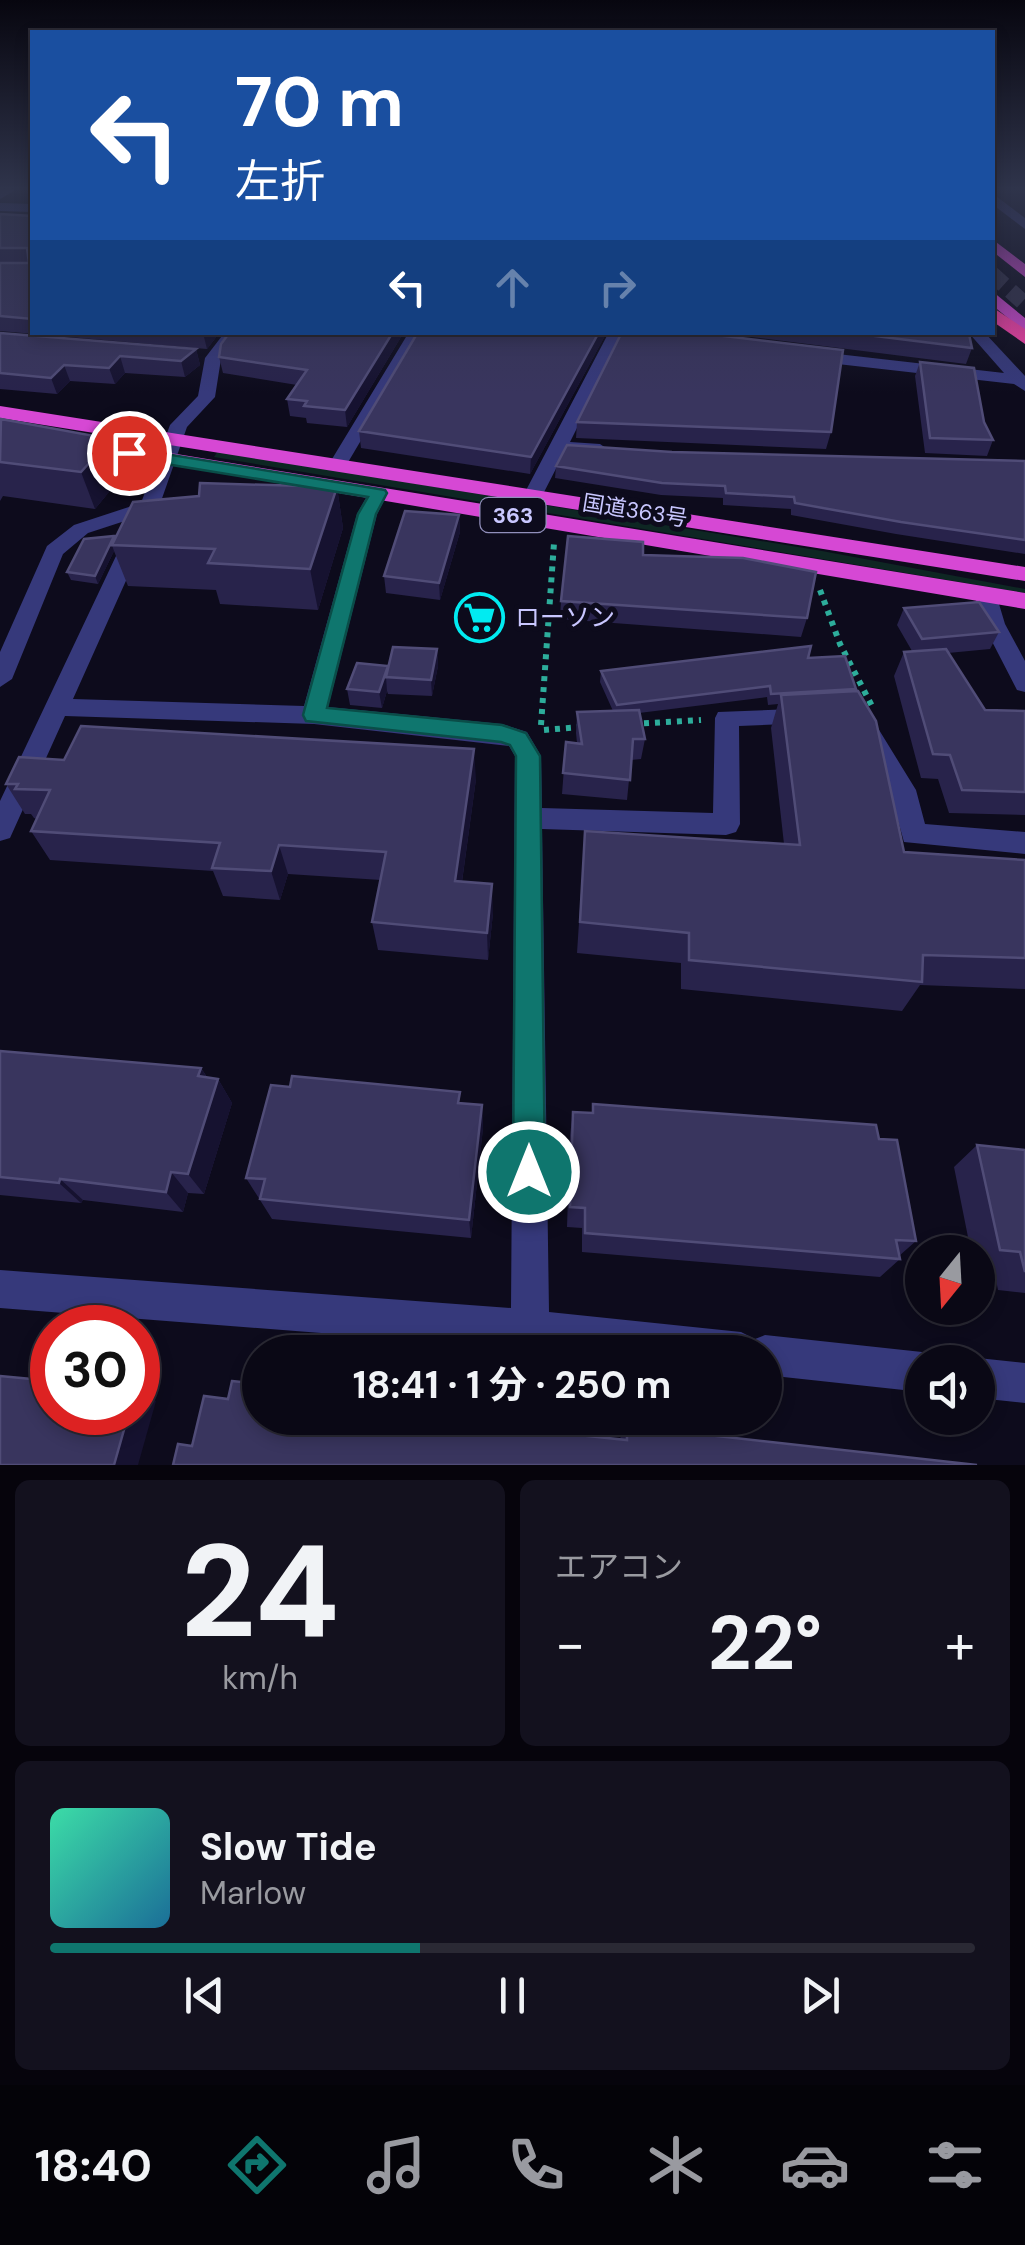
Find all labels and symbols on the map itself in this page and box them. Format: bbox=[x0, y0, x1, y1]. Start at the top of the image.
pin bbox=[87, 411, 172, 496]
street label: 国道363号 bbox=[580, 488, 689, 533]
road number: 363 bbox=[480, 498, 546, 532]
supermarket icon: ローソン bbox=[454, 591, 506, 643]
place label: ローソン bbox=[515, 601, 615, 634]
position arrow bbox=[477, 1120, 581, 1224]
north arrow bbox=[905, 1235, 995, 1325]
speed limit sign: 30 bbox=[30, 1305, 160, 1435]

